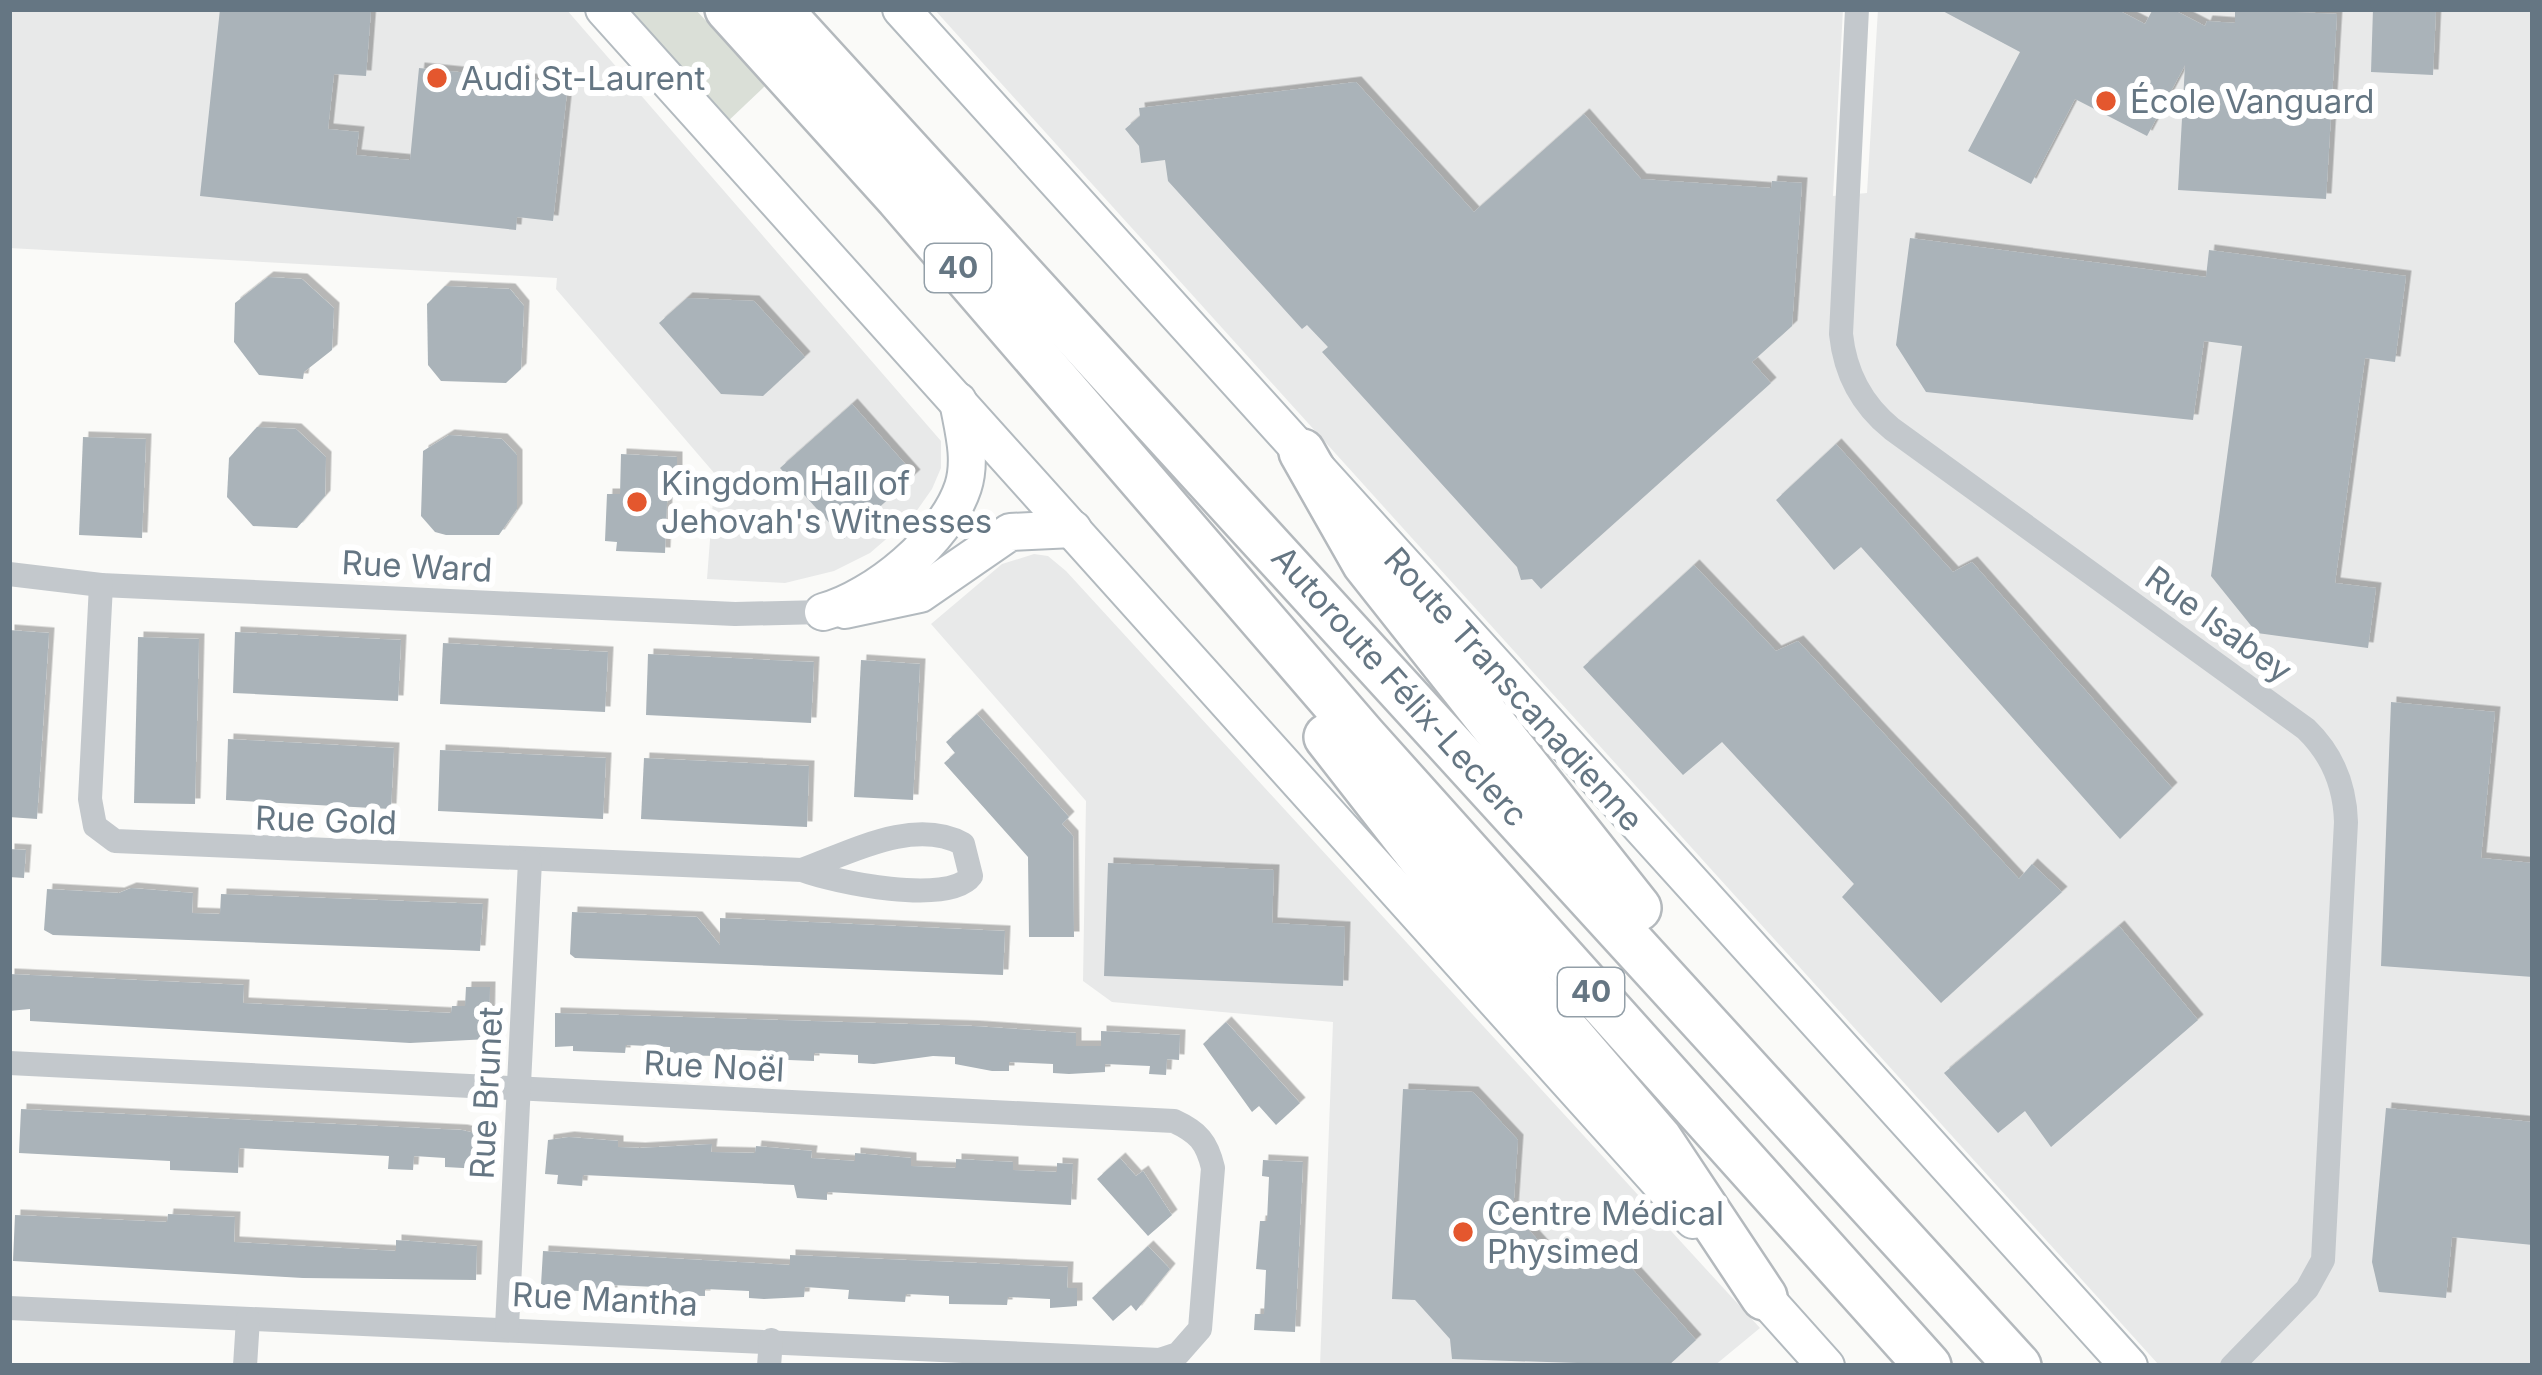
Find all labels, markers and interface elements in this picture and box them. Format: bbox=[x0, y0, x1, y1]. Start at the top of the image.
place label: Audi St-Laurent bbox=[461, 58, 706, 98]
marker: Audi St-Laurent bbox=[424, 65, 450, 91]
place label: École Vanguard bbox=[2130, 81, 2374, 121]
marker: École Vanguard bbox=[2093, 88, 2119, 114]
road number: 40 bbox=[925, 244, 991, 292]
place label: Kingdom Hall of Jehovah's Witnesses bbox=[661, 463, 992, 541]
marker: Kingdom Hall of Jehovah's Witnesses bbox=[624, 489, 650, 515]
street label: Autoroute Félix-Leclerc bbox=[1264, 538, 1536, 834]
street label: Route Transcanadienne bbox=[1376, 539, 1652, 839]
street label: Rue Ward bbox=[341, 542, 493, 590]
street label: Rue Isabey bbox=[2138, 557, 2300, 691]
street label: Rue Gold bbox=[254, 798, 398, 842]
road number: 40 bbox=[1558, 968, 1624, 1016]
street label: Rue Brunet bbox=[462, 1006, 510, 1180]
street label: Rue Noël bbox=[642, 1042, 786, 1090]
place label: Centre Médical Physimed bbox=[1487, 1193, 1724, 1271]
marker: Centre Médical Physimed bbox=[1450, 1219, 1476, 1245]
street label: Rue Mantha bbox=[511, 1274, 699, 1324]

